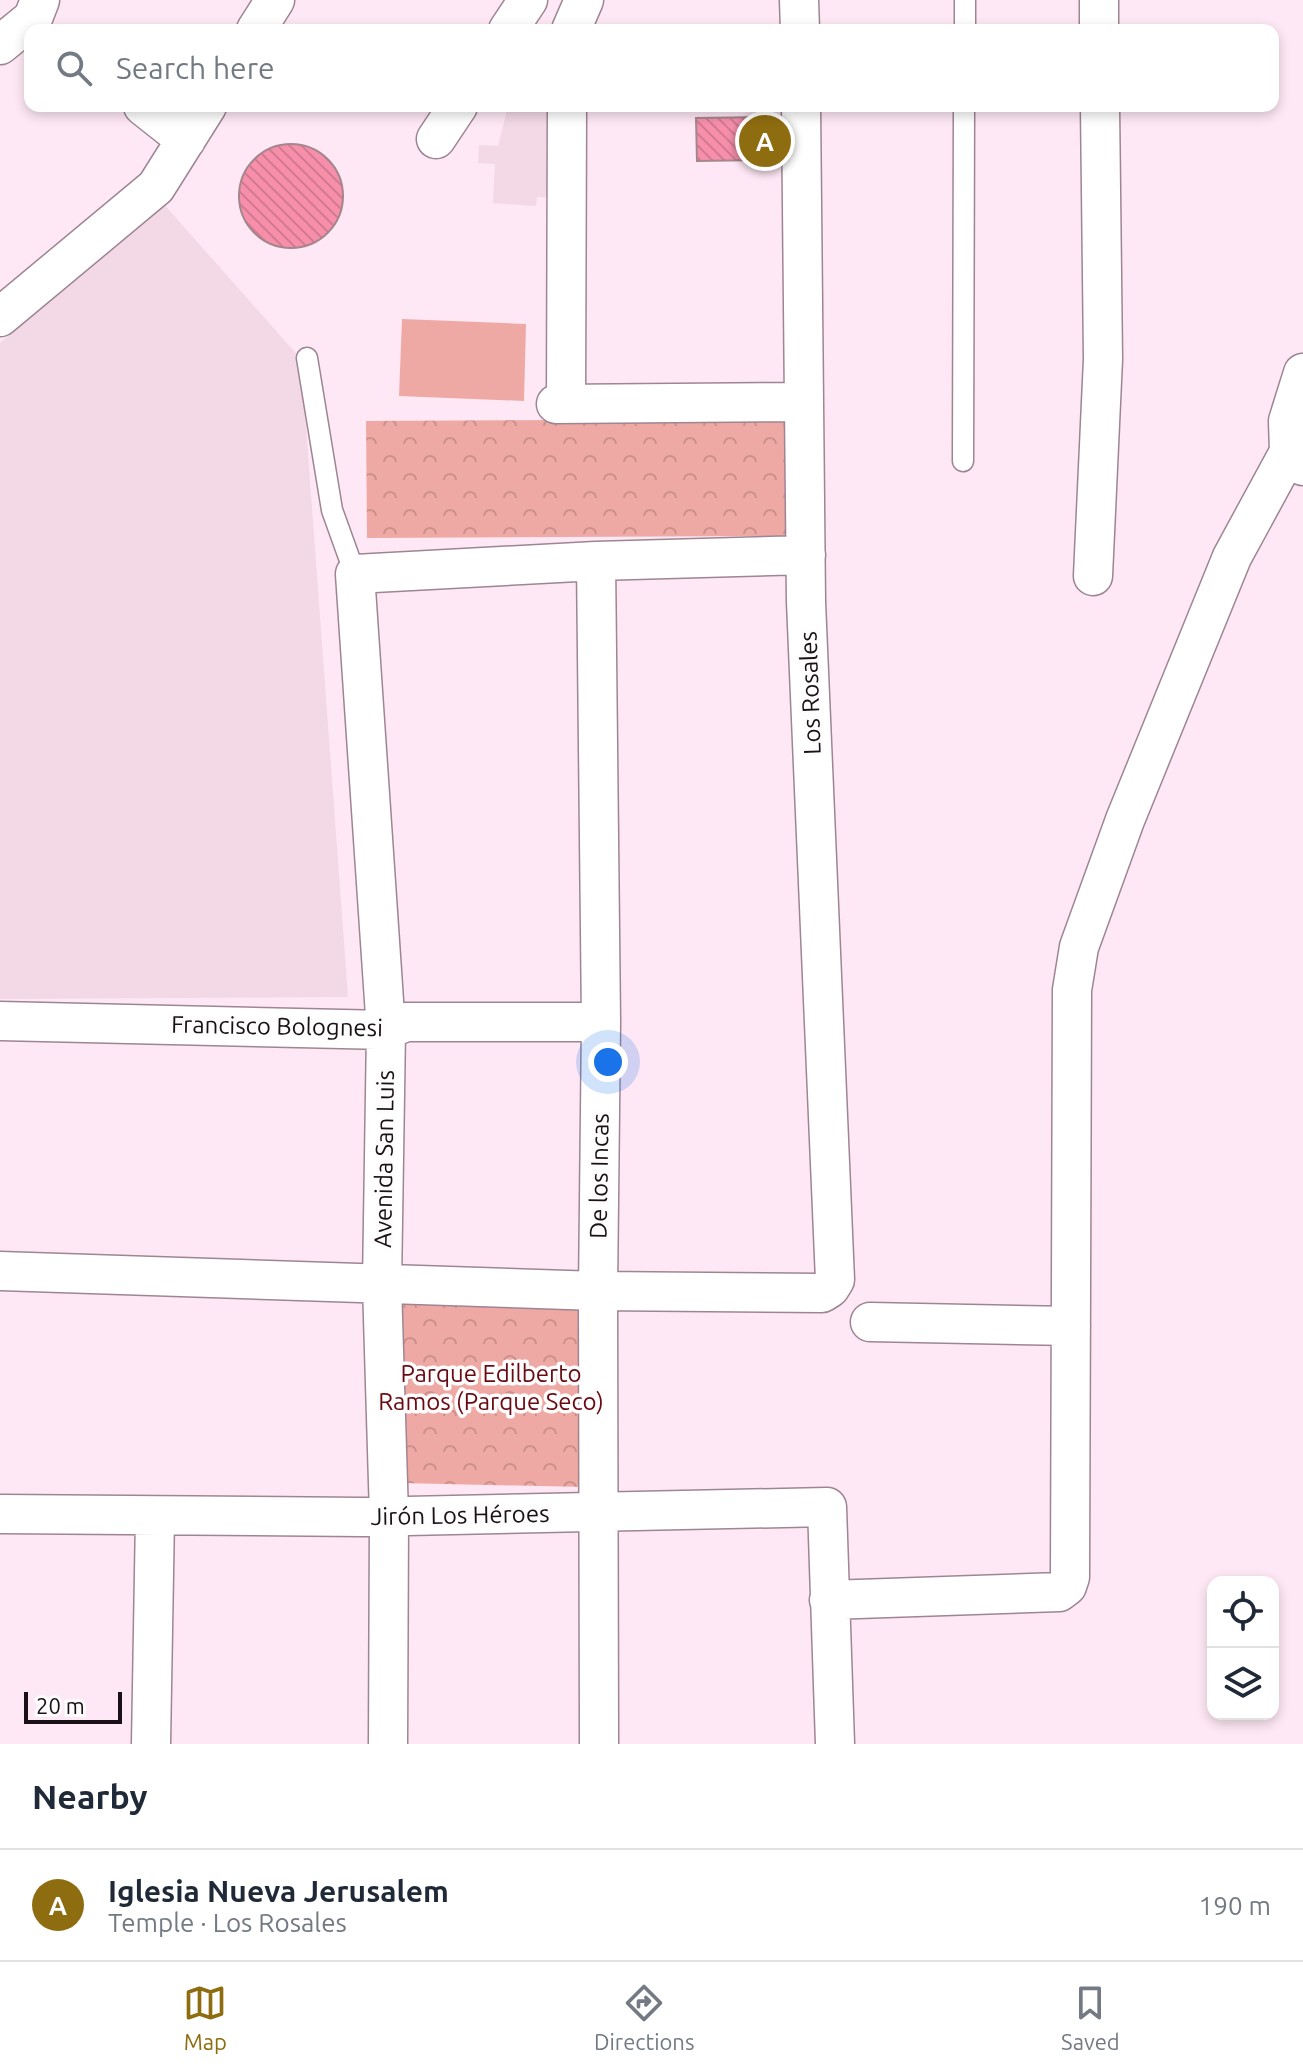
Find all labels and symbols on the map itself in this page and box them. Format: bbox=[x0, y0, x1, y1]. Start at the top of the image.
pin: A bbox=[739, 111, 791, 171]
street label: Los Rosales bbox=[794, 631, 826, 755]
street label: Francisco Bolognesi bbox=[171, 1011, 383, 1041]
your location bbox=[588, 1042, 628, 1082]
street label: Avenida San Luis bbox=[369, 1070, 399, 1248]
street label: De los Incas bbox=[584, 1113, 614, 1239]
park label: Parque Edilberto Ramos (Parque Seco) bbox=[378, 1360, 604, 1415]
street label: Jirón Los Héroes bbox=[370, 1500, 550, 1530]
scale bar bbox=[24, 1688, 122, 1724]

